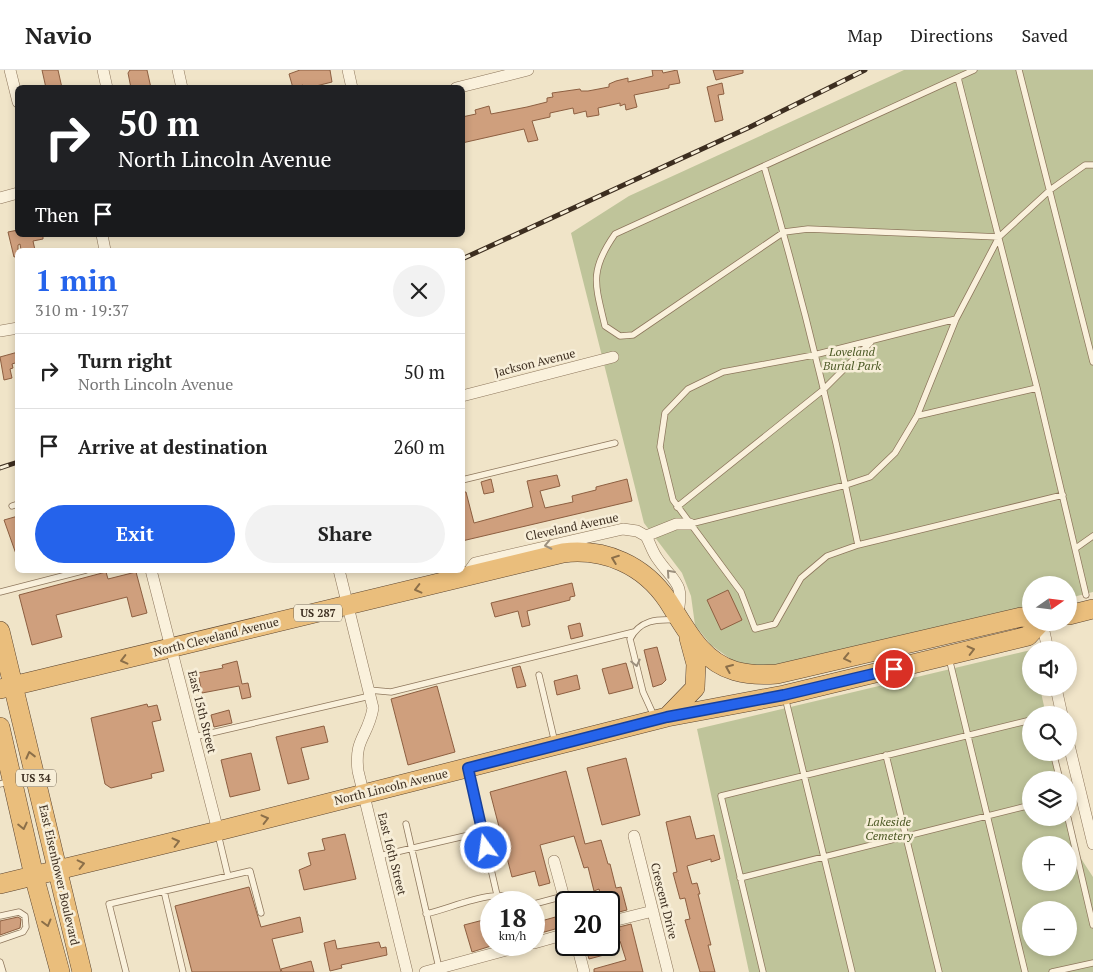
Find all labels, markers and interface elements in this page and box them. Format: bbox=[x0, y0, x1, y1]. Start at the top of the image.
text: Navio bbox=[25, 19, 92, 51]
text: Map bbox=[847, 23, 882, 47]
text: Directions bbox=[910, 23, 993, 47]
text: Saved bbox=[1021, 23, 1068, 47]
text: 50 m bbox=[118, 100, 199, 146]
icon: right bbox=[35, 105, 100, 170]
text: North Lincoln Avenue bbox=[118, 144, 332, 173]
icon: arrive bbox=[89, 200, 117, 228]
text: Then bbox=[35, 202, 79, 227]
text: 1 min bbox=[35, 260, 117, 300]
button: close bbox=[393, 265, 445, 317]
text: 310 m · 19:37 bbox=[35, 299, 129, 321]
park label: Loveland Burial Park bbox=[822, 344, 881, 373]
street label: Jackson Avenue bbox=[493, 345, 577, 380]
text: Turn right bbox=[78, 348, 172, 373]
icon: right bbox=[35, 357, 63, 385]
text: 50 m bbox=[404, 359, 445, 384]
text: North Lincoln Avenue bbox=[78, 373, 233, 395]
icon: arrive bbox=[35, 432, 63, 460]
text: Arrive at destination bbox=[78, 434, 267, 459]
text: 260 m bbox=[394, 434, 445, 459]
button: Exit bbox=[35, 505, 235, 563]
button: Share bbox=[245, 505, 445, 563]
street label: Cleveland Avenue bbox=[524, 509, 620, 544]
one-way arrow bbox=[544, 539, 552, 550]
one-way arrow bbox=[611, 555, 620, 565]
one-way arrow bbox=[667, 570, 676, 579]
north arrow bbox=[1022, 576, 1078, 631]
map controls bbox=[1022, 576, 1077, 956]
one-way arrow bbox=[413, 583, 422, 594]
road number: US 287 bbox=[294, 604, 342, 622]
street label: North Cleveland Avenue bbox=[152, 614, 280, 659]
button: sound bbox=[1022, 641, 1077, 696]
one-way arrow bbox=[966, 645, 975, 656]
pin bbox=[873, 648, 915, 690]
one-way arrow bbox=[843, 652, 852, 663]
one-way arrow bbox=[120, 654, 128, 664]
icon: arrive bbox=[880, 655, 908, 683]
one-way arrow bbox=[630, 658, 641, 667]
one-way arrow bbox=[725, 664, 734, 674]
street label: East 15th Street bbox=[185, 669, 220, 755]
button: search bbox=[1022, 706, 1077, 761]
one-way arrow bbox=[25, 750, 36, 759]
street label: North Lincoln Avenue bbox=[333, 765, 449, 808]
road number: US 34 bbox=[16, 770, 56, 786]
button: layers bbox=[1022, 771, 1077, 826]
street label: East Eisenhower Boulevard bbox=[36, 803, 83, 947]
street label: East 16th Street bbox=[375, 811, 410, 897]
park label: Lakeside Cemetery bbox=[865, 814, 913, 843]
one-way arrow bbox=[261, 815, 269, 825]
one-way arrow bbox=[17, 821, 28, 830]
position arrow bbox=[459, 821, 511, 873]
button: + bbox=[1022, 836, 1077, 891]
one-way arrow bbox=[171, 837, 180, 848]
one-way arrow bbox=[77, 859, 86, 870]
street label: Crescent Drive bbox=[648, 861, 681, 941]
speed limit sign: 20 bbox=[555, 891, 620, 956]
text: 18 bbox=[498, 901, 527, 934]
button: − bbox=[1022, 901, 1077, 956]
one-way arrow bbox=[41, 918, 52, 927]
text: km/h bbox=[499, 928, 526, 943]

